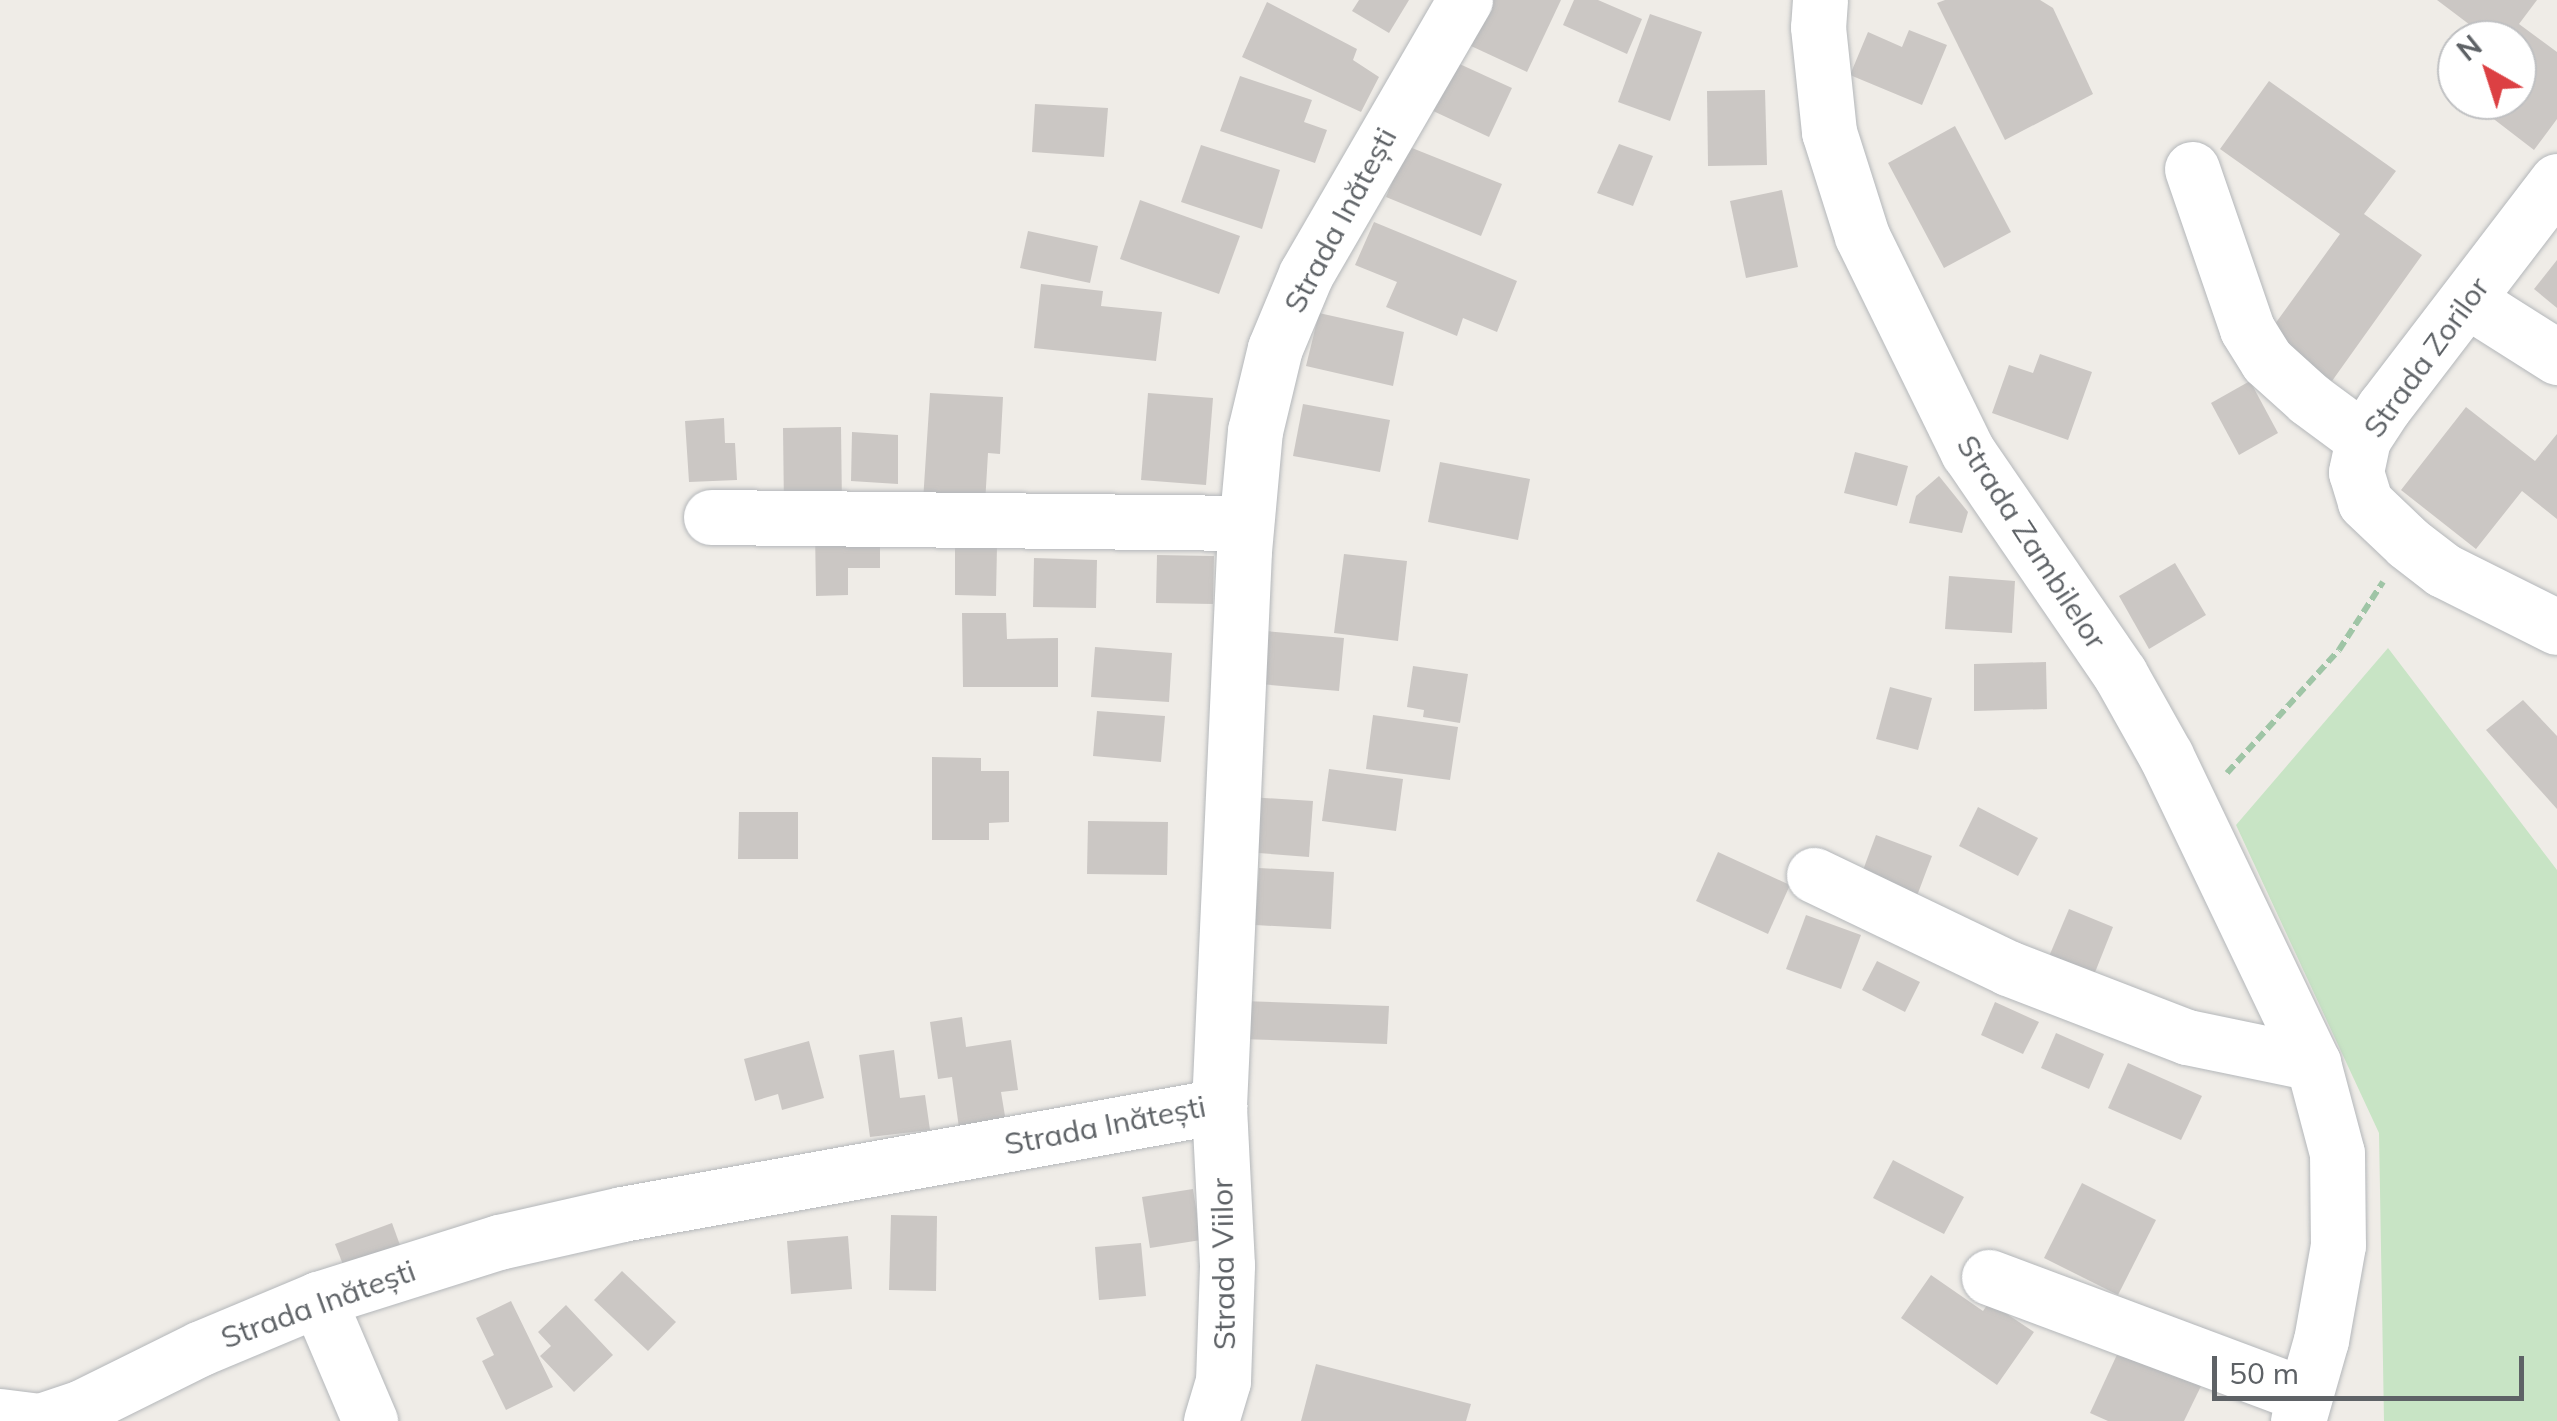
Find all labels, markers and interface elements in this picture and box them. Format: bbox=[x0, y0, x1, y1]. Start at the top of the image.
north arrow bbox=[2437, 20, 2537, 120]
text: N bbox=[2450, 28, 2488, 68]
street label: Strada Inătești bbox=[1276, 121, 1404, 319]
street label: Strada Zorilor bbox=[2356, 270, 2496, 444]
street label: Strada Zambilelor bbox=[1950, 428, 2114, 656]
street label: Strada Inătești bbox=[1001, 1088, 1209, 1162]
street label: Strada Viilor bbox=[1204, 1178, 1242, 1350]
street label: Strada Inătești bbox=[216, 1252, 420, 1356]
scale bar bbox=[2217, 1336, 2530, 1398]
text: 50 m bbox=[2229, 1354, 2299, 1392]

